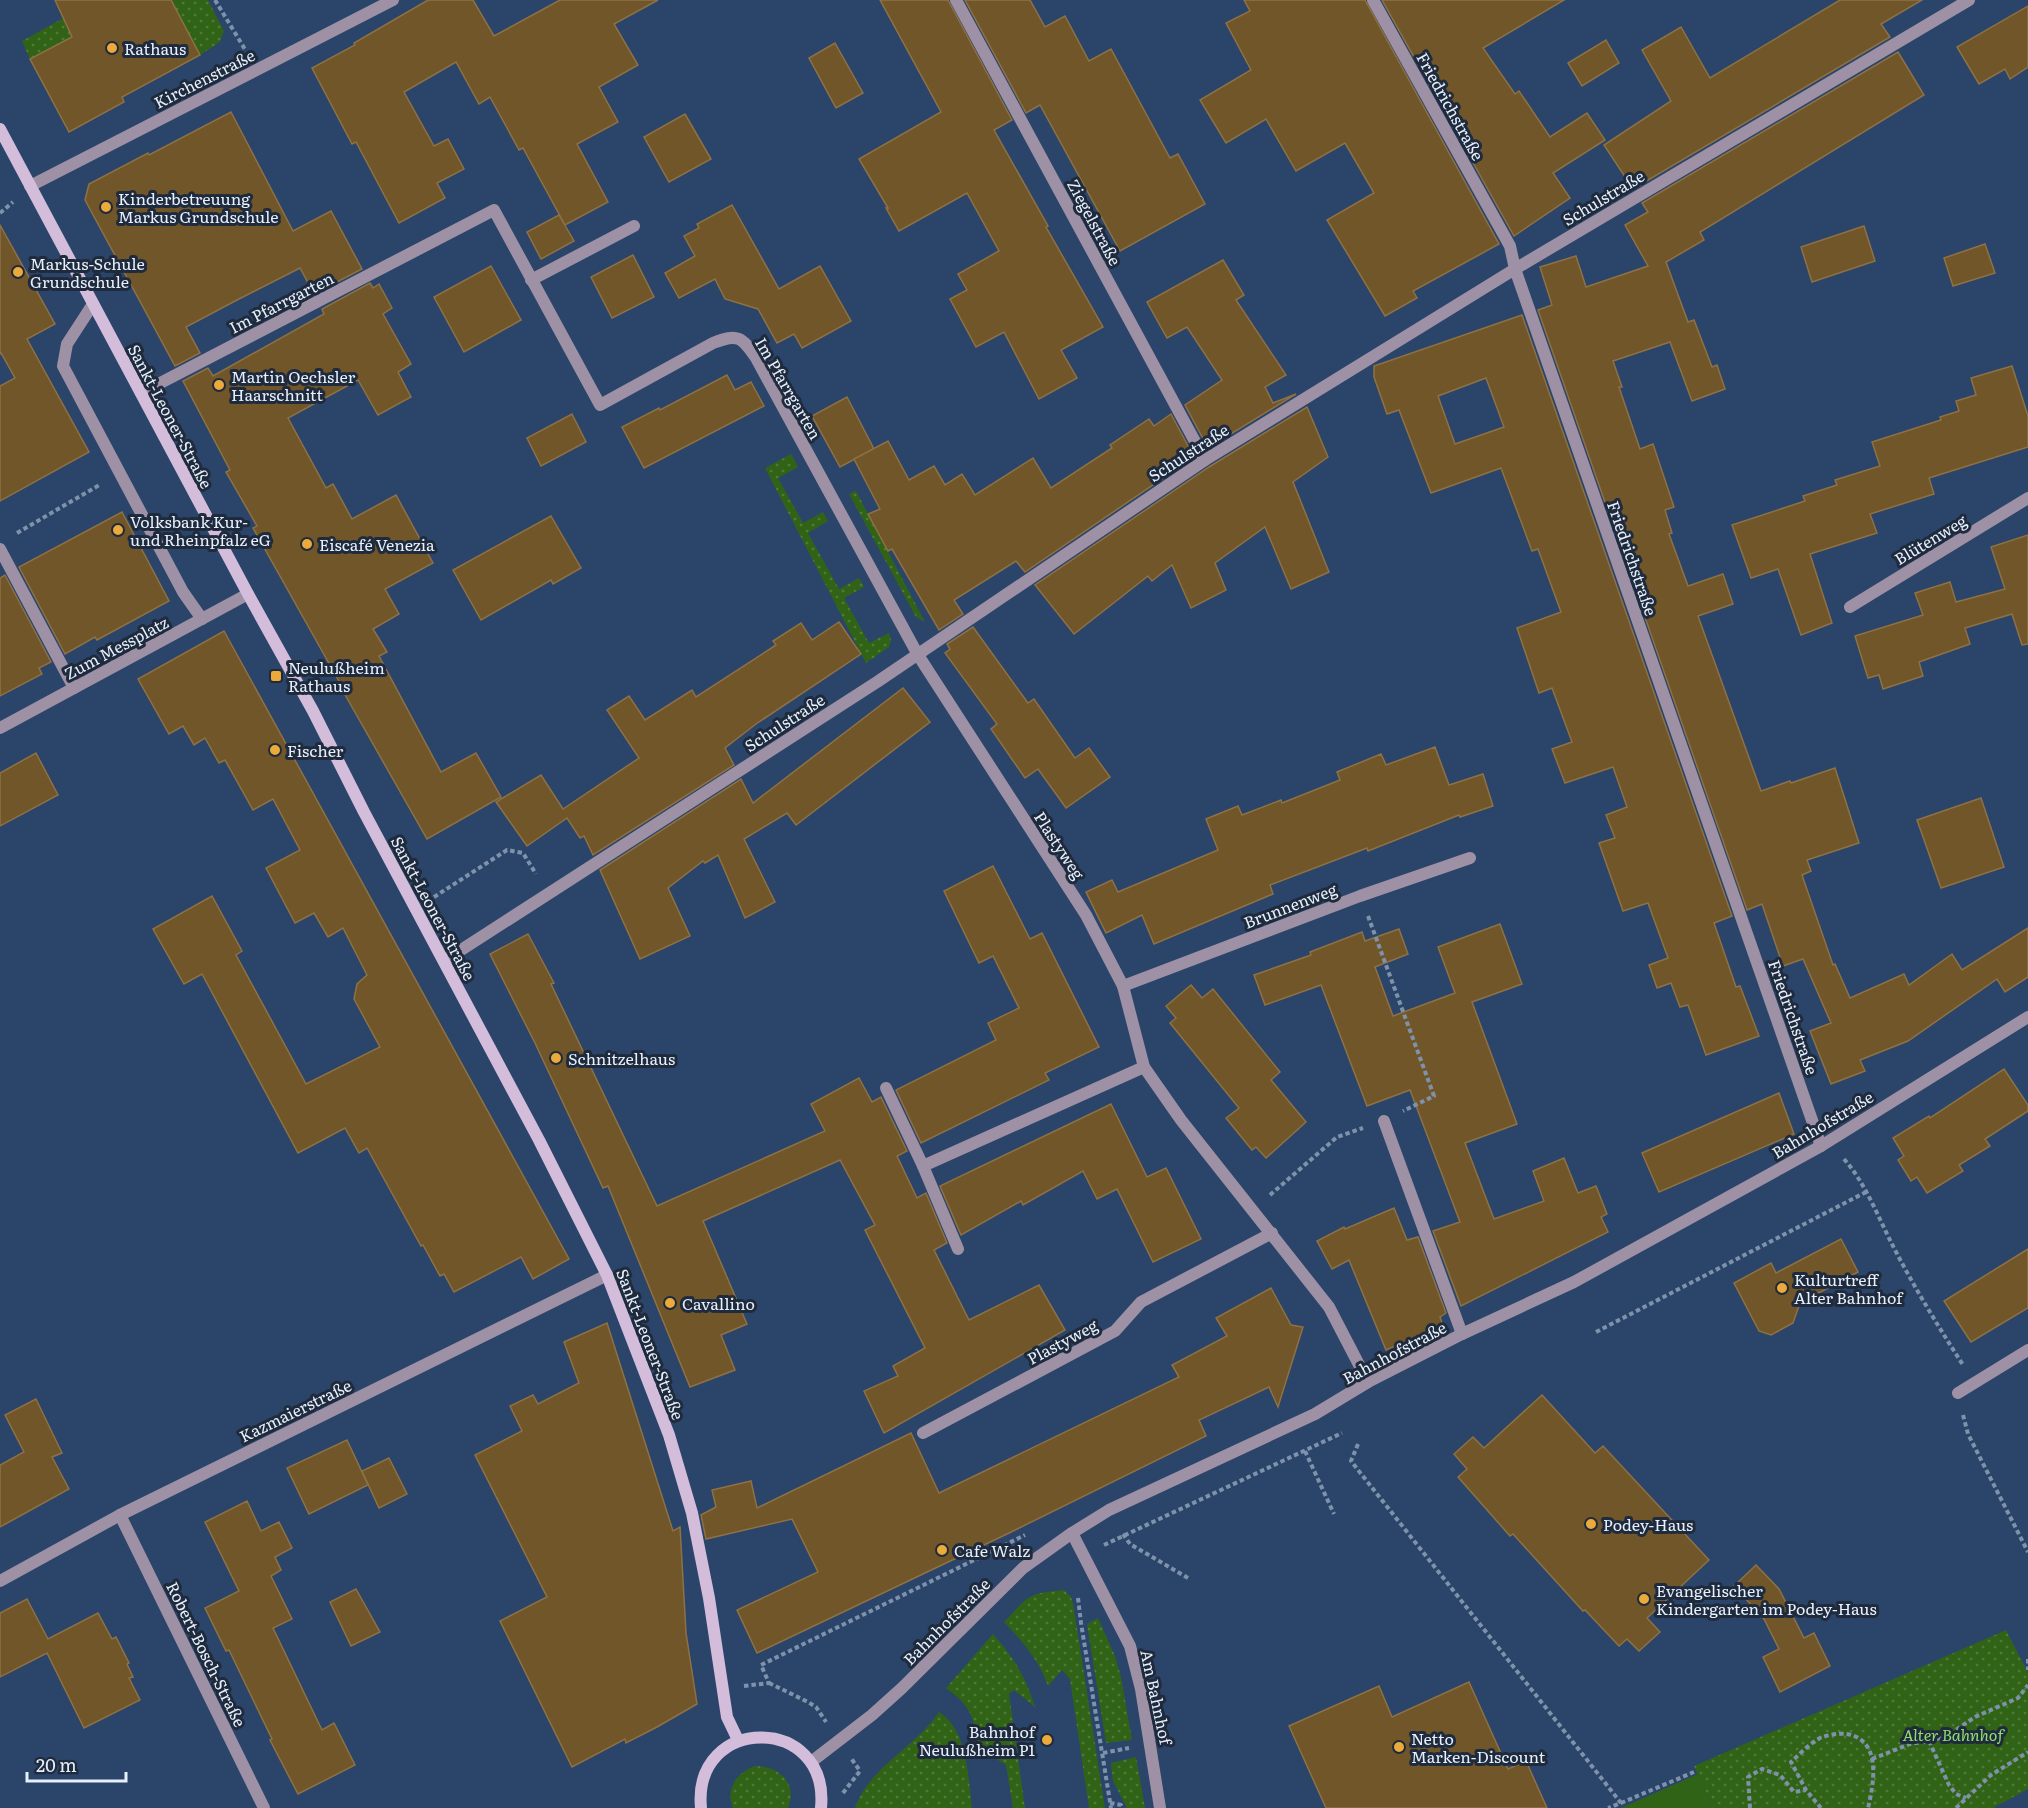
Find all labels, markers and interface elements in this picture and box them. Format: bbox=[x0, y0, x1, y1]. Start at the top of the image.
place label: Rathaus bbox=[124, 36, 186, 60]
marker: Rathaus bbox=[105, 41, 119, 55]
street label: Kirchenstraße bbox=[149, 42, 259, 114]
street label: Friedrichstraße bbox=[1411, 48, 1491, 164]
street label: Schulstraße bbox=[1558, 163, 1648, 231]
street label: Ziegelstraße bbox=[1062, 175, 1128, 269]
place label: Kinderbetreuung Markus Grundschule bbox=[118, 186, 279, 228]
marker: Kinderbetreuung Markus Grundschule bbox=[99, 200, 113, 214]
place label: Markus-Schule Grundschule bbox=[30, 251, 145, 293]
marker: Markus-Schule Grundschule bbox=[11, 265, 25, 279]
street label: Im Pfarrgarten bbox=[225, 265, 338, 339]
street label: Im Pfarrgarten bbox=[750, 332, 828, 444]
street label: Sankt-Leoner-Straße bbox=[123, 340, 219, 492]
place label: Martin Oechsler Haarschnitt bbox=[231, 364, 356, 406]
marker: Martin Oechsler Haarschnitt bbox=[212, 378, 226, 392]
street label: Schulstraße bbox=[1143, 417, 1233, 487]
street label: Friedrichstraße bbox=[1602, 497, 1664, 619]
street label: Blütenweg bbox=[1889, 508, 1971, 570]
place label: Volksbank Kur- und Rheinpfalz eG bbox=[130, 509, 271, 551]
marker: Volksbank Kur- und Rheinpfalz eG bbox=[111, 523, 125, 537]
place label: Eiscafé Venezia bbox=[319, 532, 435, 556]
marker: Eiscafé Venezia bbox=[300, 537, 314, 551]
street label: Zum Messplatz bbox=[60, 609, 173, 685]
place label: Neulußheim Rathaus bbox=[288, 655, 385, 697]
marker: Neulußheim Rathaus bbox=[269, 669, 283, 683]
street label: Schulstraße bbox=[739, 687, 829, 757]
place label: Fischer bbox=[287, 738, 344, 762]
marker: Fischer bbox=[268, 743, 282, 757]
street label: Plastyweg bbox=[1029, 806, 1091, 884]
street label: Sankt-Leoner-Straße bbox=[386, 832, 482, 984]
street label: Brunnenweg bbox=[1240, 876, 1340, 934]
street label: Friedrichstraße bbox=[1763, 956, 1825, 1078]
place label: Schnitzelhaus bbox=[568, 1046, 675, 1070]
marker: Schnitzelhaus bbox=[549, 1051, 563, 1065]
street label: Bahnhofstraße bbox=[1767, 1084, 1877, 1164]
street label: Sankt-Leoner-Straße bbox=[611, 1265, 691, 1423]
place label: Kulturtreff Alter Bahnhof bbox=[1794, 1267, 1904, 1309]
marker: Kulturtreff Alter Bahnhof bbox=[1775, 1281, 1789, 1295]
place label: Cavallino bbox=[682, 1291, 755, 1315]
marker: Cavallino bbox=[663, 1296, 677, 1310]
street label: Plastyweg bbox=[1022, 1312, 1102, 1370]
street label: Bahnhofstraße bbox=[1338, 1314, 1450, 1390]
street label: Kazmaierstraße bbox=[235, 1372, 355, 1448]
place label: Podey-Haus bbox=[1603, 1512, 1693, 1536]
marker: Podey-Haus bbox=[1584, 1517, 1598, 1531]
place label: Cafe Walz bbox=[954, 1538, 1030, 1562]
marker: Cafe Walz bbox=[935, 1543, 949, 1557]
street label: Bahnhofstraße bbox=[897, 1572, 995, 1670]
street label: Robert-Bosch-Straße bbox=[161, 1577, 253, 1731]
place label: Evangelischer Kindergarten im Podey-Haus bbox=[1656, 1578, 1877, 1620]
marker: Evangelischer Kindergarten im Podey-Haus bbox=[1637, 1592, 1651, 1606]
street label: Am Bahnhof bbox=[1135, 1647, 1179, 1748]
place label: Bahnhof Neulußheim P1 bbox=[919, 1719, 1037, 1761]
park label: Alter Bahnhof bbox=[1902, 1722, 2005, 1746]
place label: Netto Marken-Discount bbox=[1411, 1726, 1546, 1768]
marker: Bahnhof Neulußheim P1 bbox=[1040, 1733, 1054, 1747]
marker: Netto Marken-Discount bbox=[1392, 1740, 1406, 1754]
scale bar bbox=[27, 1745, 126, 1783]
text: 20 m bbox=[36, 1751, 77, 1778]

